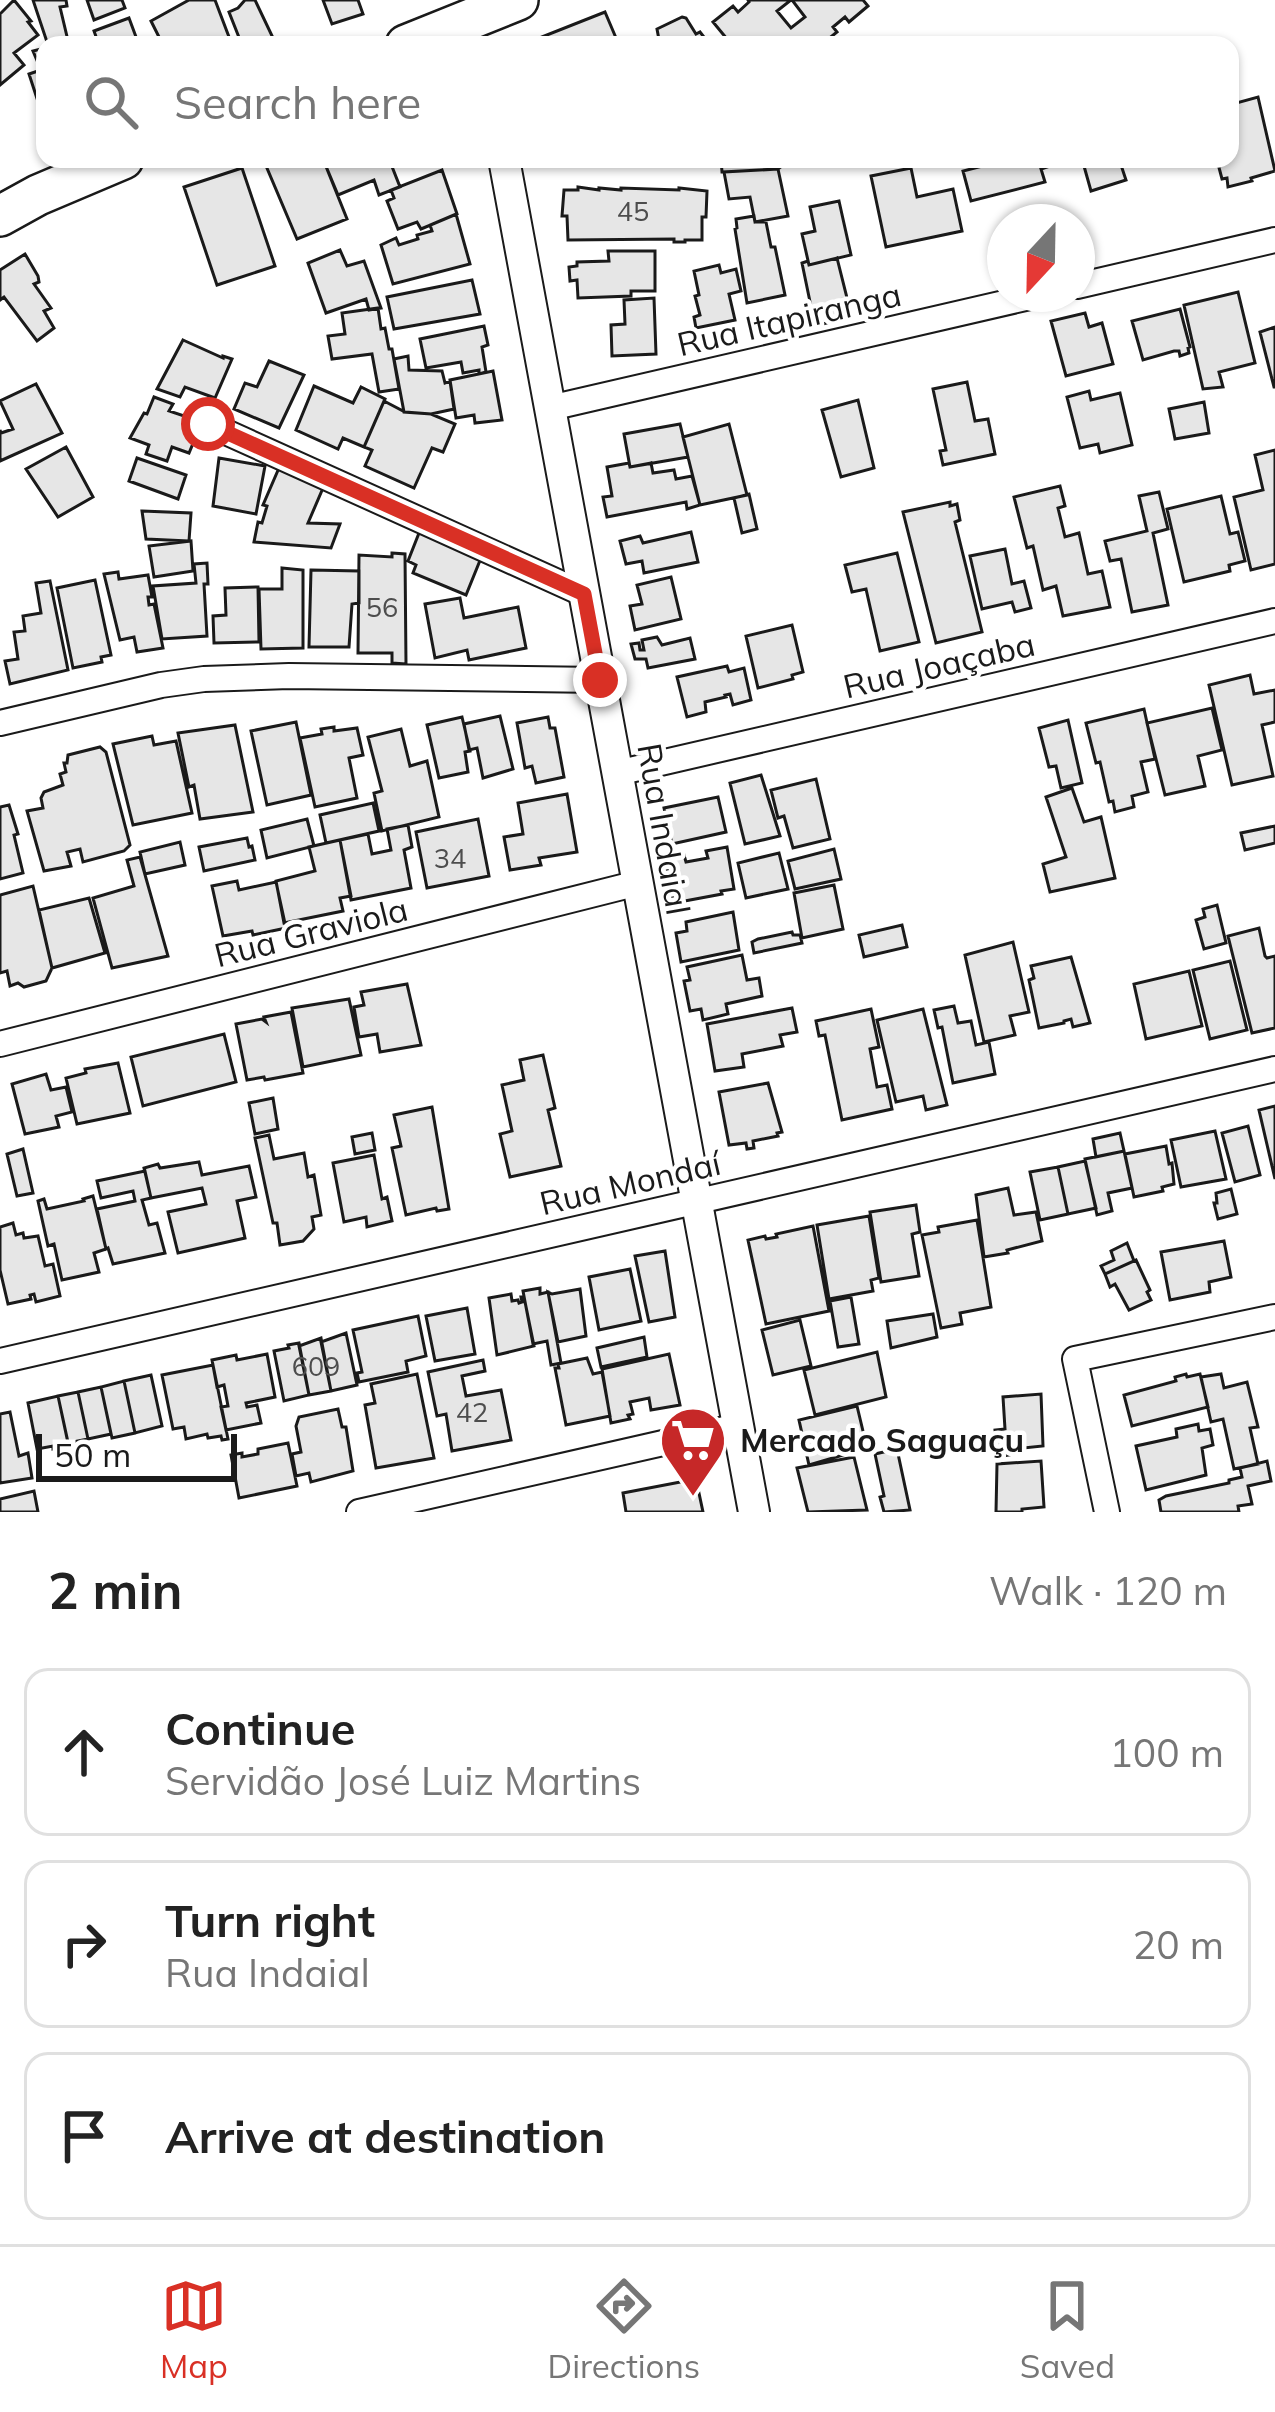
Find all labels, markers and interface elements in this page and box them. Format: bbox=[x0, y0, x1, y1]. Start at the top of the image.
search box bbox=[36, 36, 1239, 168]
icon: search bbox=[78, 69, 144, 135]
text: Search here bbox=[174, 74, 421, 130]
house number: 45 bbox=[617, 194, 649, 228]
north arrow bbox=[987, 204, 1095, 312]
street label: Rua Itapiranga bbox=[673, 273, 905, 364]
route start bbox=[181, 397, 235, 451]
house number: 56 bbox=[366, 590, 398, 624]
street label: Rua Joaçaba bbox=[839, 623, 1039, 706]
route end bbox=[573, 653, 627, 707]
street label: Rua Indaial bbox=[629, 740, 700, 918]
house number: 34 bbox=[434, 841, 466, 875]
street label: Rua Graviola bbox=[210, 888, 412, 975]
street label: Rua Mondaí bbox=[536, 1141, 726, 1223]
house number: 609 bbox=[292, 1349, 340, 1383]
house number: 42 bbox=[456, 1395, 488, 1429]
supermarket icon: Mercado Saguaçu bbox=[658, 1405, 728, 1499]
place label: Mercado Saguaçu bbox=[740, 1419, 1024, 1460]
scale bar bbox=[36, 1428, 237, 1481]
text: 50 m bbox=[54, 1434, 131, 1475]
text: 2 min bbox=[48, 1558, 183, 1622]
text: Walk · 120 m bbox=[989, 1566, 1227, 1615]
text: Continue bbox=[165, 1700, 355, 1756]
icon: ahead bbox=[51, 1719, 117, 1785]
text: 100 m bbox=[1109, 1728, 1224, 1777]
text: Servidão José Luiz Martins bbox=[165, 1756, 641, 1805]
text: Turn right bbox=[165, 1892, 375, 1948]
icon: right bbox=[51, 1911, 117, 1977]
text: 20 m bbox=[1133, 1920, 1224, 1969]
text: Rua Indaial bbox=[165, 1948, 370, 1997]
icon: arrive bbox=[51, 2103, 117, 2169]
text: Arrive at destination bbox=[165, 2108, 605, 2164]
tab: Map bbox=[160, 2273, 228, 2386]
tab: Directions bbox=[548, 2273, 700, 2386]
tab: Saved bbox=[1020, 2273, 1115, 2386]

